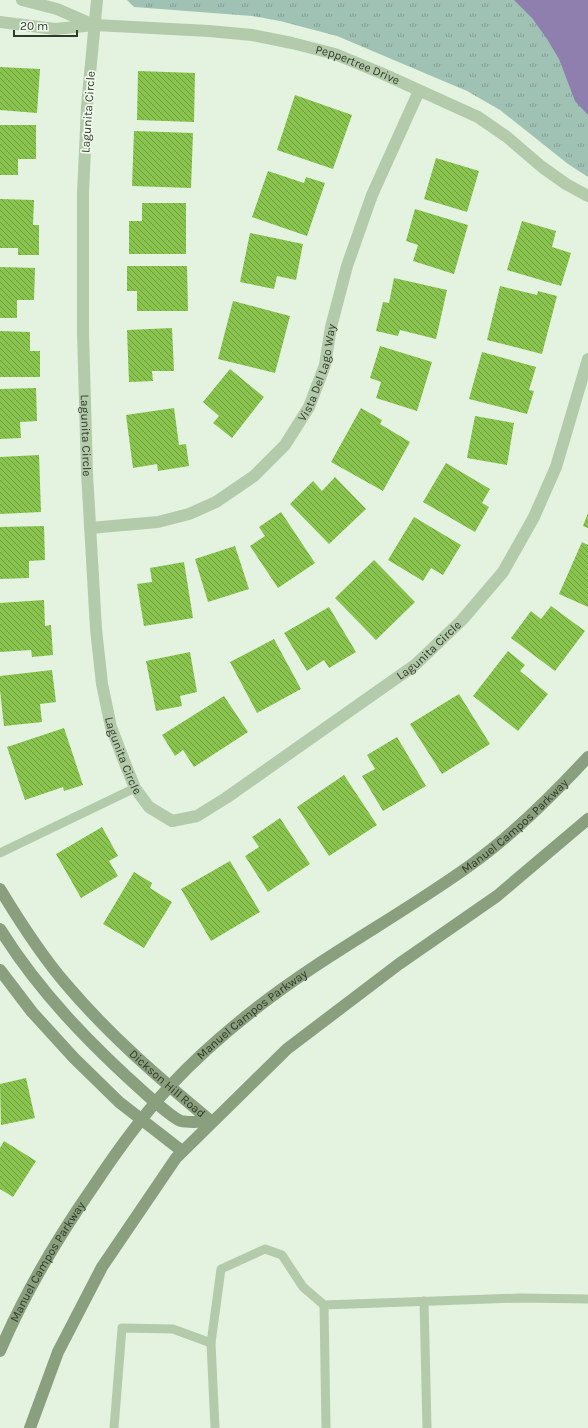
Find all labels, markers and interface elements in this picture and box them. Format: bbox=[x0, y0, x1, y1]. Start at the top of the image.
scale bar bbox=[14, 12, 77, 38]
text: 20 m bbox=[20, 19, 48, 33]
street label: Peppertree Drive bbox=[314, 42, 402, 88]
street label: Lagunita Circle bbox=[78, 71, 98, 153]
street label: Vista Del Lago Way bbox=[295, 322, 339, 424]
street label: Lagunita Circle bbox=[78, 394, 94, 477]
street label: Lagunita Circle bbox=[394, 618, 464, 683]
street label: Lagunita Circle bbox=[102, 716, 144, 797]
street label: Manuel Campos Parkway bbox=[459, 775, 571, 876]
street label: Manuel Campos Parkway bbox=[194, 966, 310, 1062]
street label: Dickson Hill Road bbox=[126, 1047, 208, 1120]
street label: Manuel Campos Parkway bbox=[7, 1199, 88, 1324]

